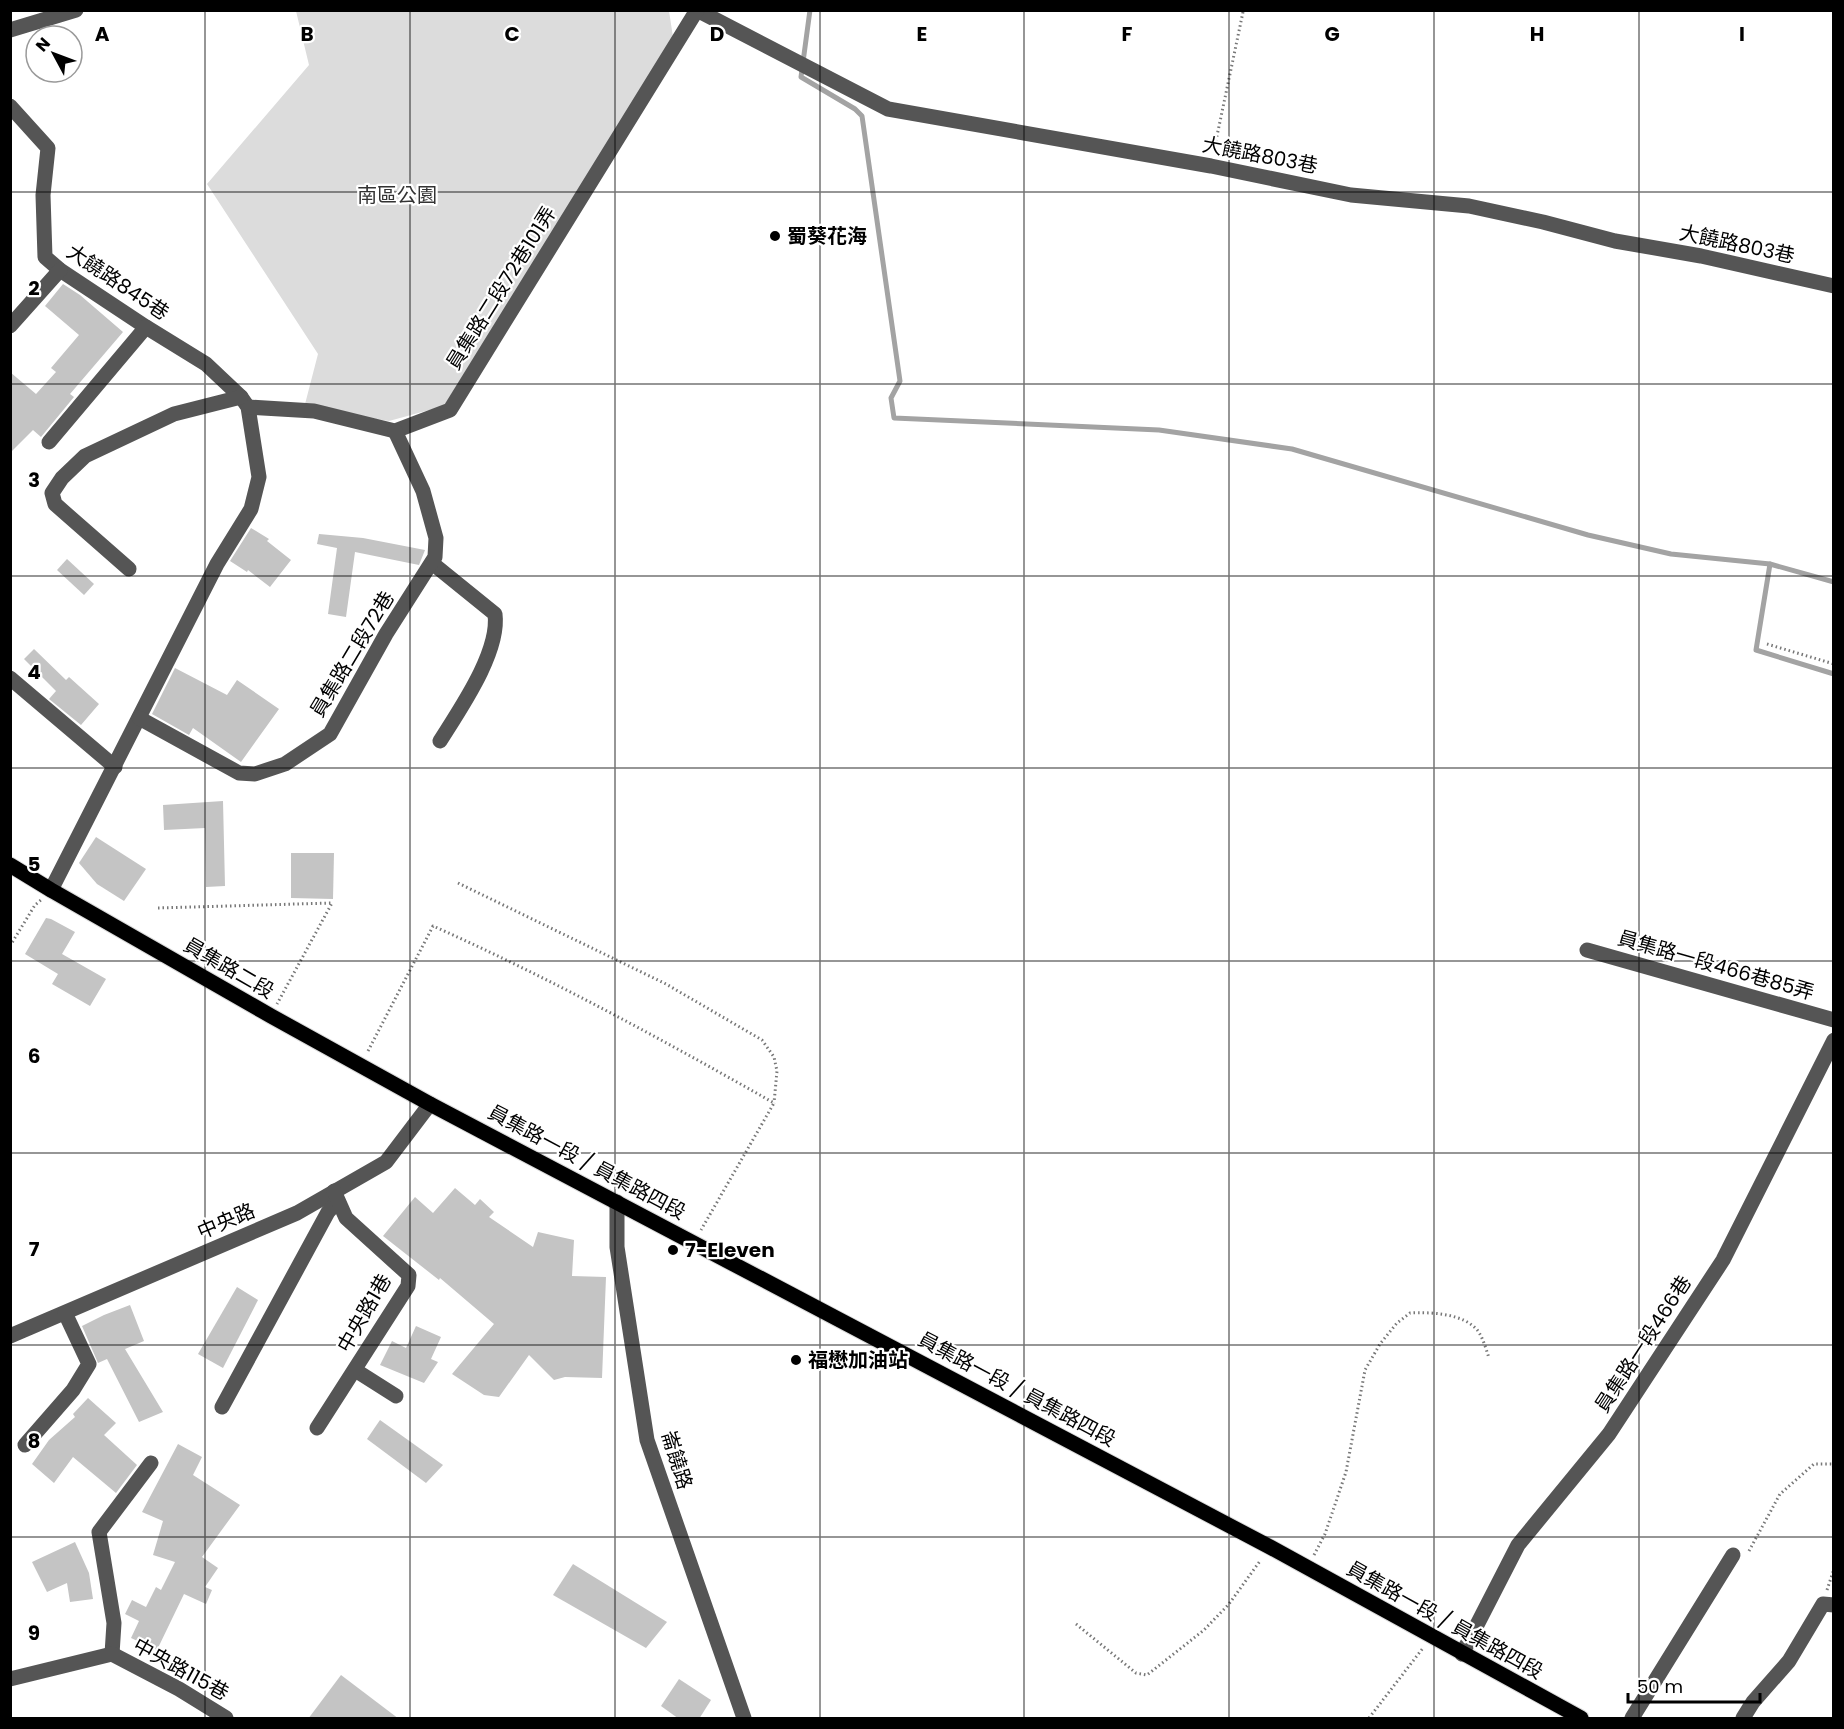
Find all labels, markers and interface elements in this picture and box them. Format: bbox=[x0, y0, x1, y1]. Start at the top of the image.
text: A bbox=[95, 20, 110, 48]
text: B bbox=[300, 20, 314, 48]
text: C bbox=[504, 20, 520, 48]
text: D bbox=[710, 20, 724, 48]
text: E bbox=[917, 20, 927, 48]
text: F bbox=[1122, 20, 1133, 48]
text: G bbox=[1324, 20, 1340, 48]
text: H bbox=[1530, 20, 1544, 48]
text: I bbox=[1739, 20, 1745, 48]
north arrow bbox=[24, 24, 84, 84]
text: N bbox=[30, 32, 56, 57]
street label: 大饒路803巷 bbox=[1200, 130, 1320, 180]
park label: 南區公園 bbox=[357, 181, 437, 209]
street label: 員集路二段72巷101弄 bbox=[439, 201, 563, 375]
street label: 大饒路803巷 bbox=[1677, 218, 1797, 270]
place label: 蜀葵花海 bbox=[787, 222, 867, 250]
marker: 蜀葵花海 bbox=[768, 229, 782, 243]
street label: 大饒路845巷 bbox=[61, 237, 175, 327]
text: 2 bbox=[28, 274, 40, 302]
text: 3 bbox=[28, 466, 40, 494]
street label: 員集路二段72巷 bbox=[303, 586, 401, 722]
text: 4 bbox=[27, 658, 41, 686]
text: 5 bbox=[28, 850, 41, 878]
street label: 員集路一段466巷85弄 bbox=[1614, 924, 1818, 1006]
street label: 員集路二段 bbox=[179, 931, 279, 1005]
text: 6 bbox=[28, 1042, 40, 1070]
street label: 員集路一段 / 員集路四段 bbox=[483, 1098, 691, 1226]
street label: 中央路 bbox=[193, 1196, 259, 1246]
text: 7 bbox=[29, 1235, 40, 1263]
place label: 7-Eleven bbox=[685, 1236, 775, 1264]
marker: 7-Eleven bbox=[666, 1243, 680, 1257]
street label: 中央路1巷 bbox=[330, 1269, 398, 1357]
street label: 員集路一段466巷 bbox=[1588, 1270, 1698, 1418]
street label: 員集路一段 / 員集路四段 bbox=[913, 1325, 1121, 1453]
place label: 福懋加油站 bbox=[808, 1346, 908, 1374]
marker: 福懋加油站 bbox=[789, 1353, 803, 1367]
text: 8 bbox=[28, 1427, 40, 1455]
street label: 崙饒路 bbox=[655, 1427, 699, 1493]
street label: 員集路一段 / 員集路四段 bbox=[1342, 1554, 1548, 1686]
text: 9 bbox=[28, 1619, 40, 1647]
street label: 中央路115巷 bbox=[128, 1631, 234, 1707]
scale bar bbox=[1628, 1666, 1760, 1704]
text: 50 m bbox=[1637, 1674, 1683, 1699]

